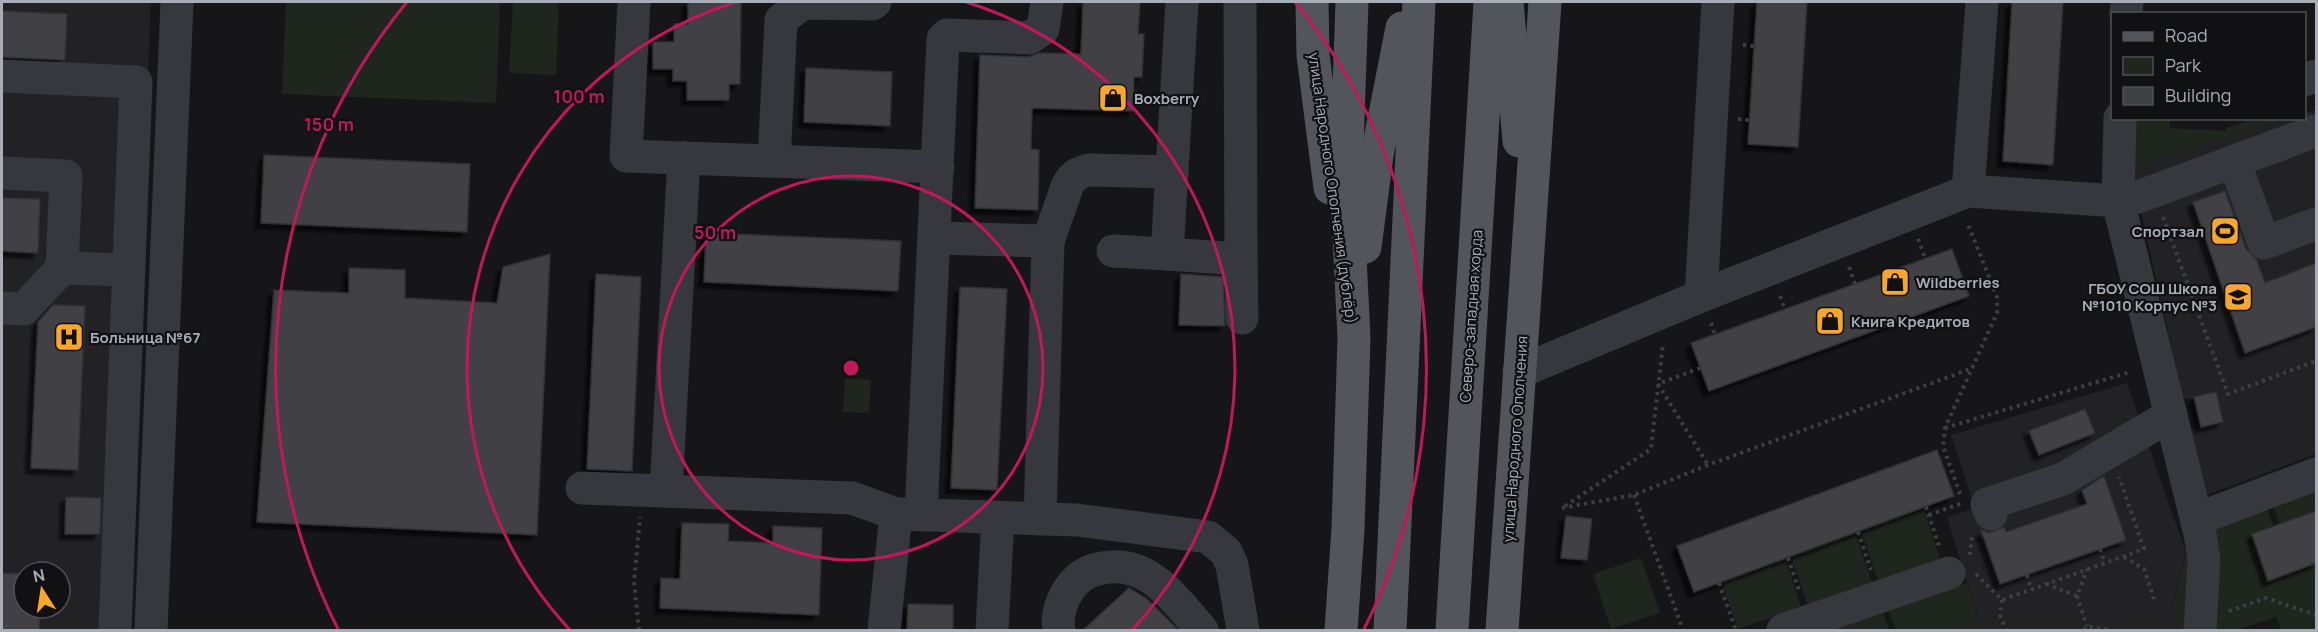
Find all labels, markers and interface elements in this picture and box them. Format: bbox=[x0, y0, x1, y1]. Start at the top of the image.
legend bbox=[2111, 12, 2306, 120]
text: Road bbox=[2165, 23, 2208, 47]
street label: улица Народного Ополчения (дублёр) bbox=[1304, 51, 1362, 325]
text: Park bbox=[2165, 53, 2202, 77]
shop icon: Boxberry bbox=[1097, 82, 1129, 114]
text: Building bbox=[2165, 83, 2231, 107]
text: 100 m bbox=[553, 84, 605, 108]
place label: Boxberry bbox=[1134, 88, 1200, 109]
text: 150 m bbox=[304, 112, 354, 136]
sports icon: Спортзал bbox=[2209, 215, 2241, 247]
text: 50 m bbox=[694, 220, 736, 244]
place label: Спортзал bbox=[2132, 221, 2204, 242]
street label: Северо-западная хорда bbox=[1454, 229, 1488, 403]
shop icon: Wildberries bbox=[1879, 266, 1911, 298]
place label: Wildberries bbox=[1916, 272, 2000, 293]
place label: ГБОУ СОШ Школа №1010 Корпус №3 bbox=[2082, 278, 2217, 316]
school or university icon: ГБОУ СОШ Школа №1010 Корпус №3 bbox=[2222, 281, 2254, 313]
shop icon: Книга Кредитов bbox=[1814, 305, 1846, 337]
place label: Книга Кредитов bbox=[1851, 311, 1970, 332]
hospital icon: Больница №67 bbox=[53, 321, 85, 353]
place label: Больница №67 bbox=[90, 327, 200, 348]
street label: улица Народного Ополчения bbox=[1497, 335, 1533, 543]
centre of rings bbox=[841, 358, 861, 378]
north arrow bbox=[12, 560, 72, 620]
text: N bbox=[31, 563, 47, 587]

